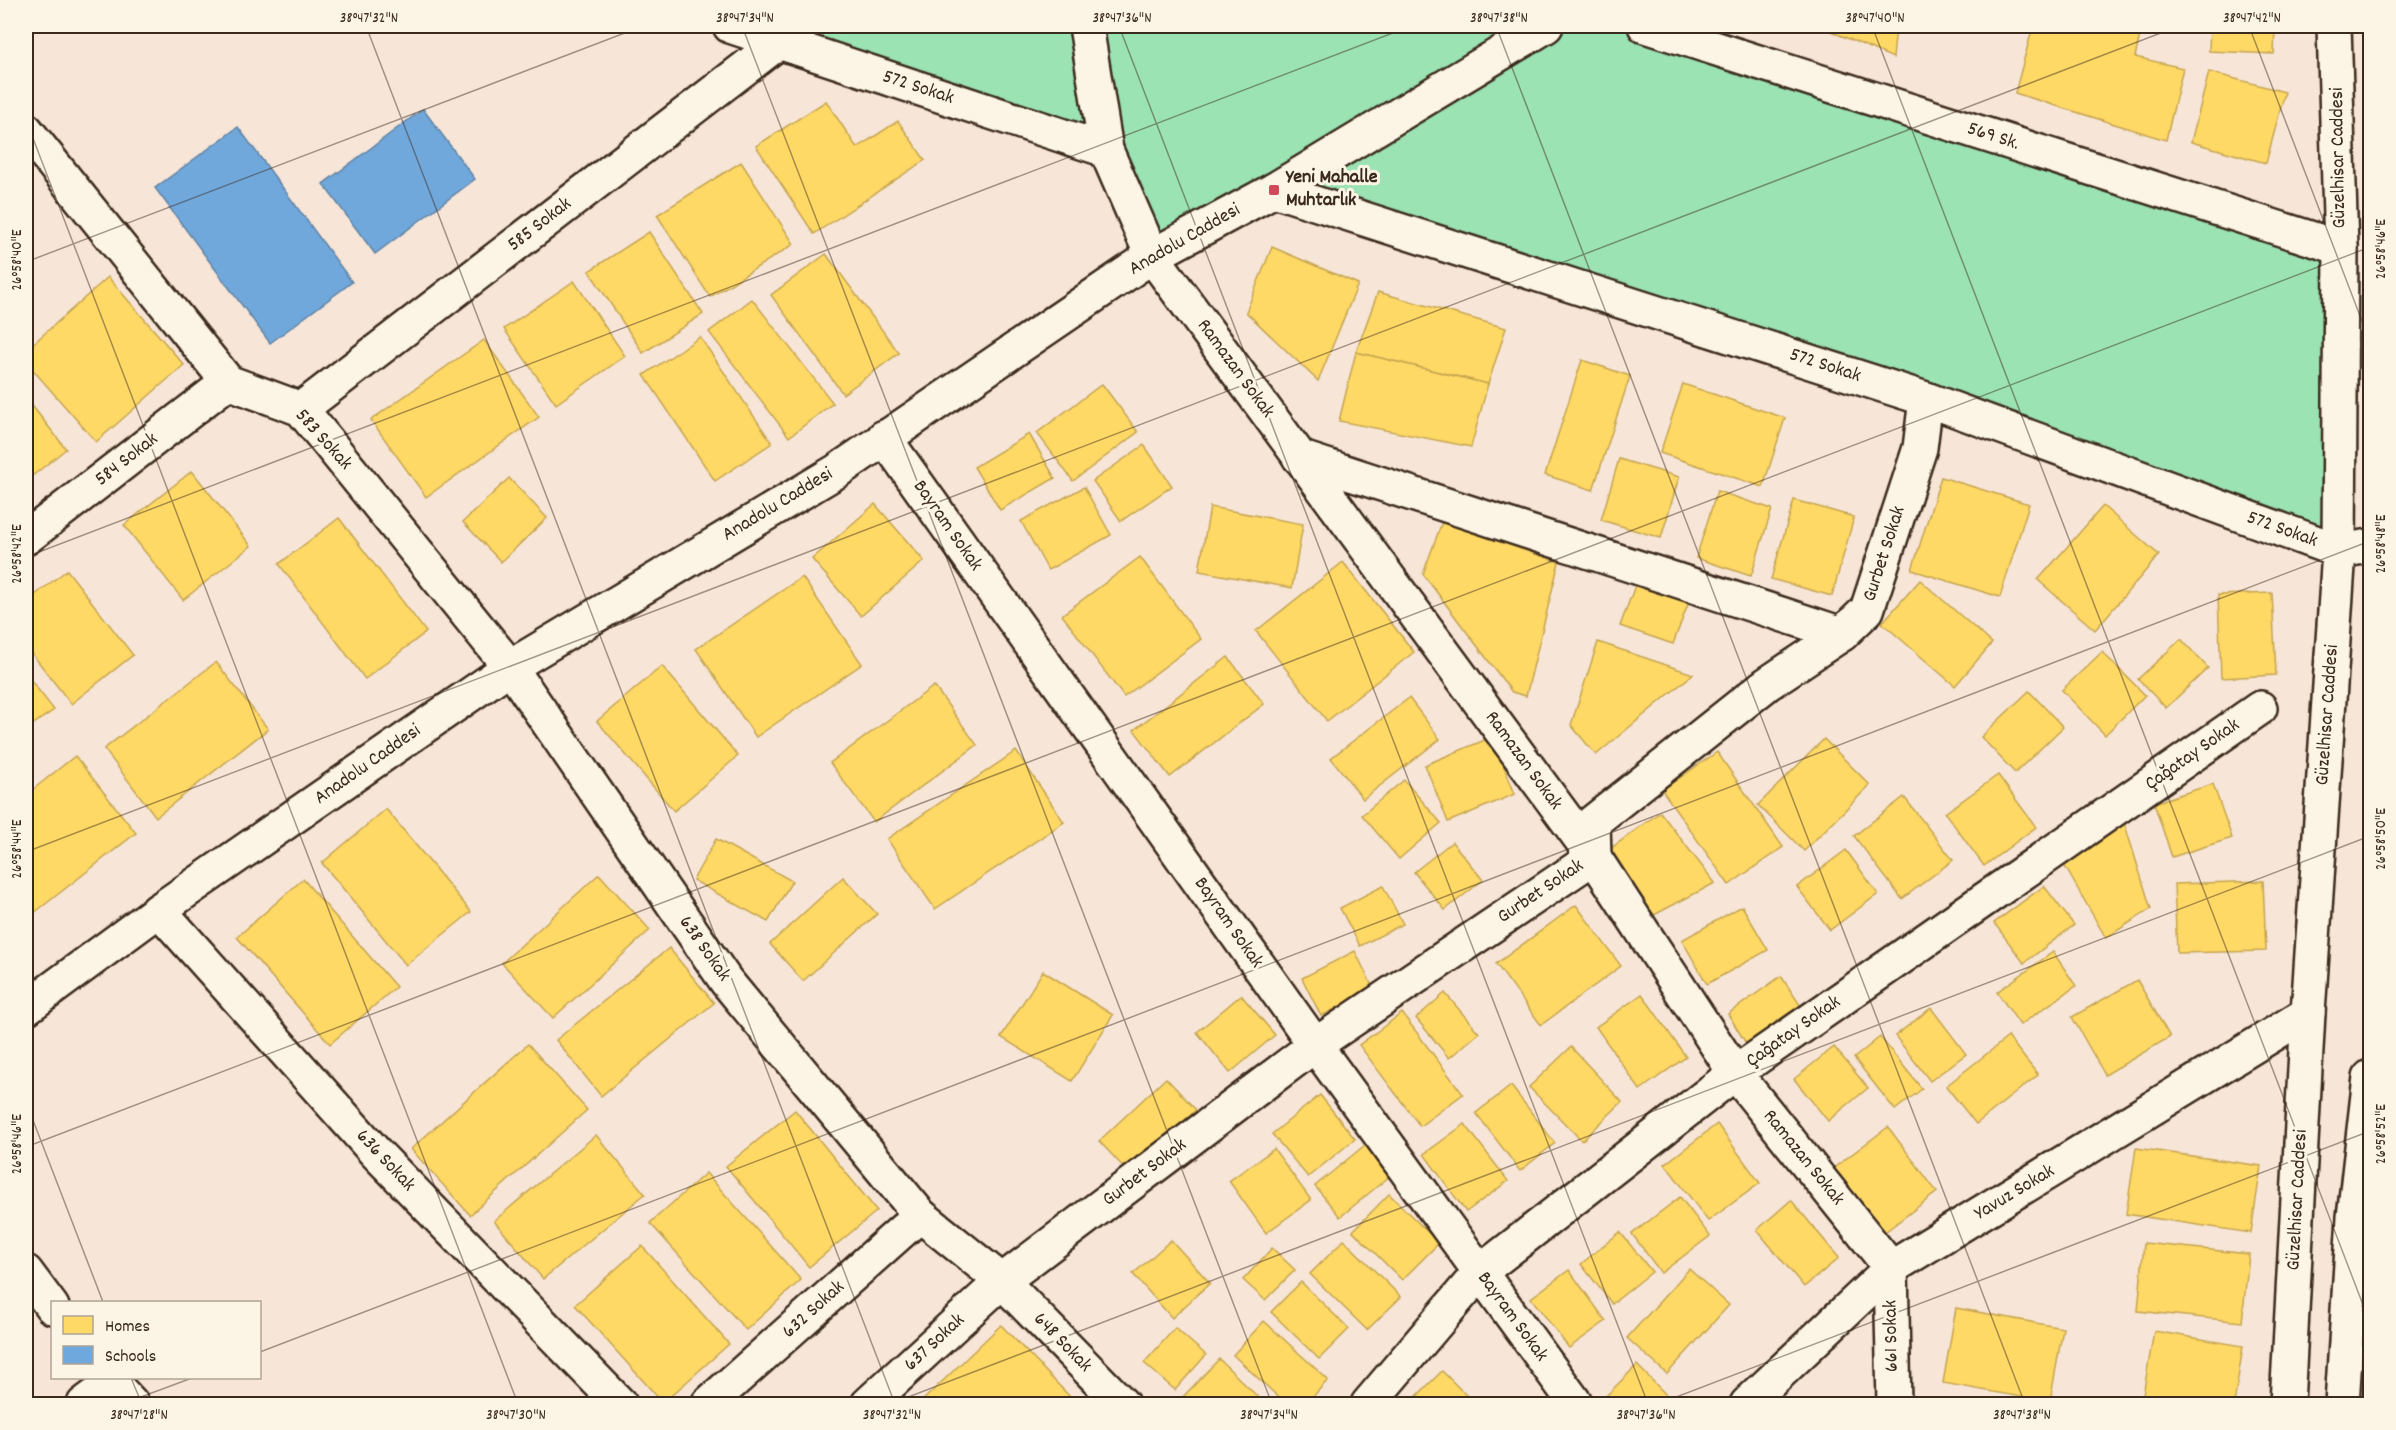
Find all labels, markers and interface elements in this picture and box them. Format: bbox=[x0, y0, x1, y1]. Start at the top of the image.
text: 38°47'32"N bbox=[340, 8, 398, 30]
text: 38°47'34"N bbox=[716, 8, 774, 30]
text: 38°47'36"N bbox=[1092, 8, 1152, 30]
text: 38°47'38"N bbox=[1470, 8, 1528, 30]
text: 38°47'40"N bbox=[1845, 8, 1905, 30]
text: 38°47'42"N bbox=[2223, 8, 2281, 30]
street label: 572 Sokak bbox=[879, 63, 957, 113]
street label: Güzelhisar Caddesi bbox=[2324, 87, 2354, 229]
street label: 569 Sk. bbox=[1963, 115, 2023, 159]
place label: Yeni Mahalle Muhtarlık bbox=[1285, 164, 1378, 215]
marker: Yeni Mahalle Muhtarlık bbox=[1267, 183, 1281, 197]
street label: 585 Sokak bbox=[502, 191, 578, 259]
street label: Anadolu Caddesi bbox=[1124, 197, 1246, 283]
text: 26°58'46"E bbox=[2371, 219, 2393, 279]
text: 26°58'40"E bbox=[7, 229, 29, 291]
street label: Ramazan Sokak bbox=[1189, 314, 1281, 424]
street label: 572 Sokak bbox=[1786, 341, 1864, 391]
street label: 583 Sokak bbox=[288, 403, 358, 477]
street label: 584 Sokak bbox=[89, 426, 165, 494]
street label: Anadolu Caddesi bbox=[717, 461, 839, 549]
street label: Bayram Sokak bbox=[905, 475, 989, 577]
street label: Gurbet Sokak bbox=[1856, 503, 1914, 605]
street label: 572 Sokak bbox=[2243, 504, 2321, 556]
text: 26°58'48"E bbox=[2371, 514, 2393, 574]
text: 26°58'42"E bbox=[7, 524, 29, 584]
street label: Güzelhisar Caddesi bbox=[2309, 643, 2347, 787]
street label: Ramazan Sokak bbox=[1477, 706, 1569, 816]
street label: Çağatay Sokak bbox=[2140, 712, 2246, 798]
street label: Anadolu Caddesi bbox=[309, 718, 427, 812]
text: 26°58'50"E bbox=[2371, 808, 2393, 870]
text: 26°58'44"E bbox=[7, 819, 29, 879]
street label: Gurbet Sokak bbox=[1492, 853, 1590, 931]
street label: Bayram Sokak bbox=[1186, 872, 1270, 974]
street label: 638 Sokak bbox=[671, 910, 737, 988]
street label: Çağatay Sokak bbox=[1741, 989, 1847, 1075]
street label: Ramazan Sokak bbox=[1755, 1104, 1851, 1212]
text: 26°58'52"E bbox=[2371, 1104, 2393, 1164]
text: 26°58'46"E bbox=[7, 1114, 29, 1174]
street label: 636 Sokak bbox=[349, 1123, 421, 1199]
street label: Güzelhisar Caddesi bbox=[2280, 1128, 2316, 1271]
street label: Gurbet Sokak bbox=[1097, 1132, 1193, 1214]
street label: Yavuz Sokak bbox=[1969, 1158, 2061, 1228]
street label: Bayram Sokak bbox=[1470, 1266, 1554, 1368]
street label: 632 Sokak bbox=[777, 1274, 851, 1346]
street label: 661 Sokak bbox=[1877, 1300, 1907, 1372]
legend bbox=[51, 1301, 261, 1379]
street label: 637 Sokak bbox=[898, 1307, 972, 1379]
street label: 648 Sokak bbox=[1026, 1307, 1098, 1379]
text: Homes bbox=[105, 1315, 150, 1340]
text: Schools bbox=[105, 1345, 156, 1370]
text: 38°47'28"N bbox=[110, 1405, 168, 1427]
text: 38°47'30"N bbox=[486, 1405, 546, 1427]
text: 38°47'32"N bbox=[863, 1405, 921, 1427]
text: 38°47'34"N bbox=[1240, 1405, 1298, 1427]
text: 38°47'36"N bbox=[1616, 1405, 1676, 1427]
text: 38°47'38"N bbox=[1993, 1405, 2051, 1427]

